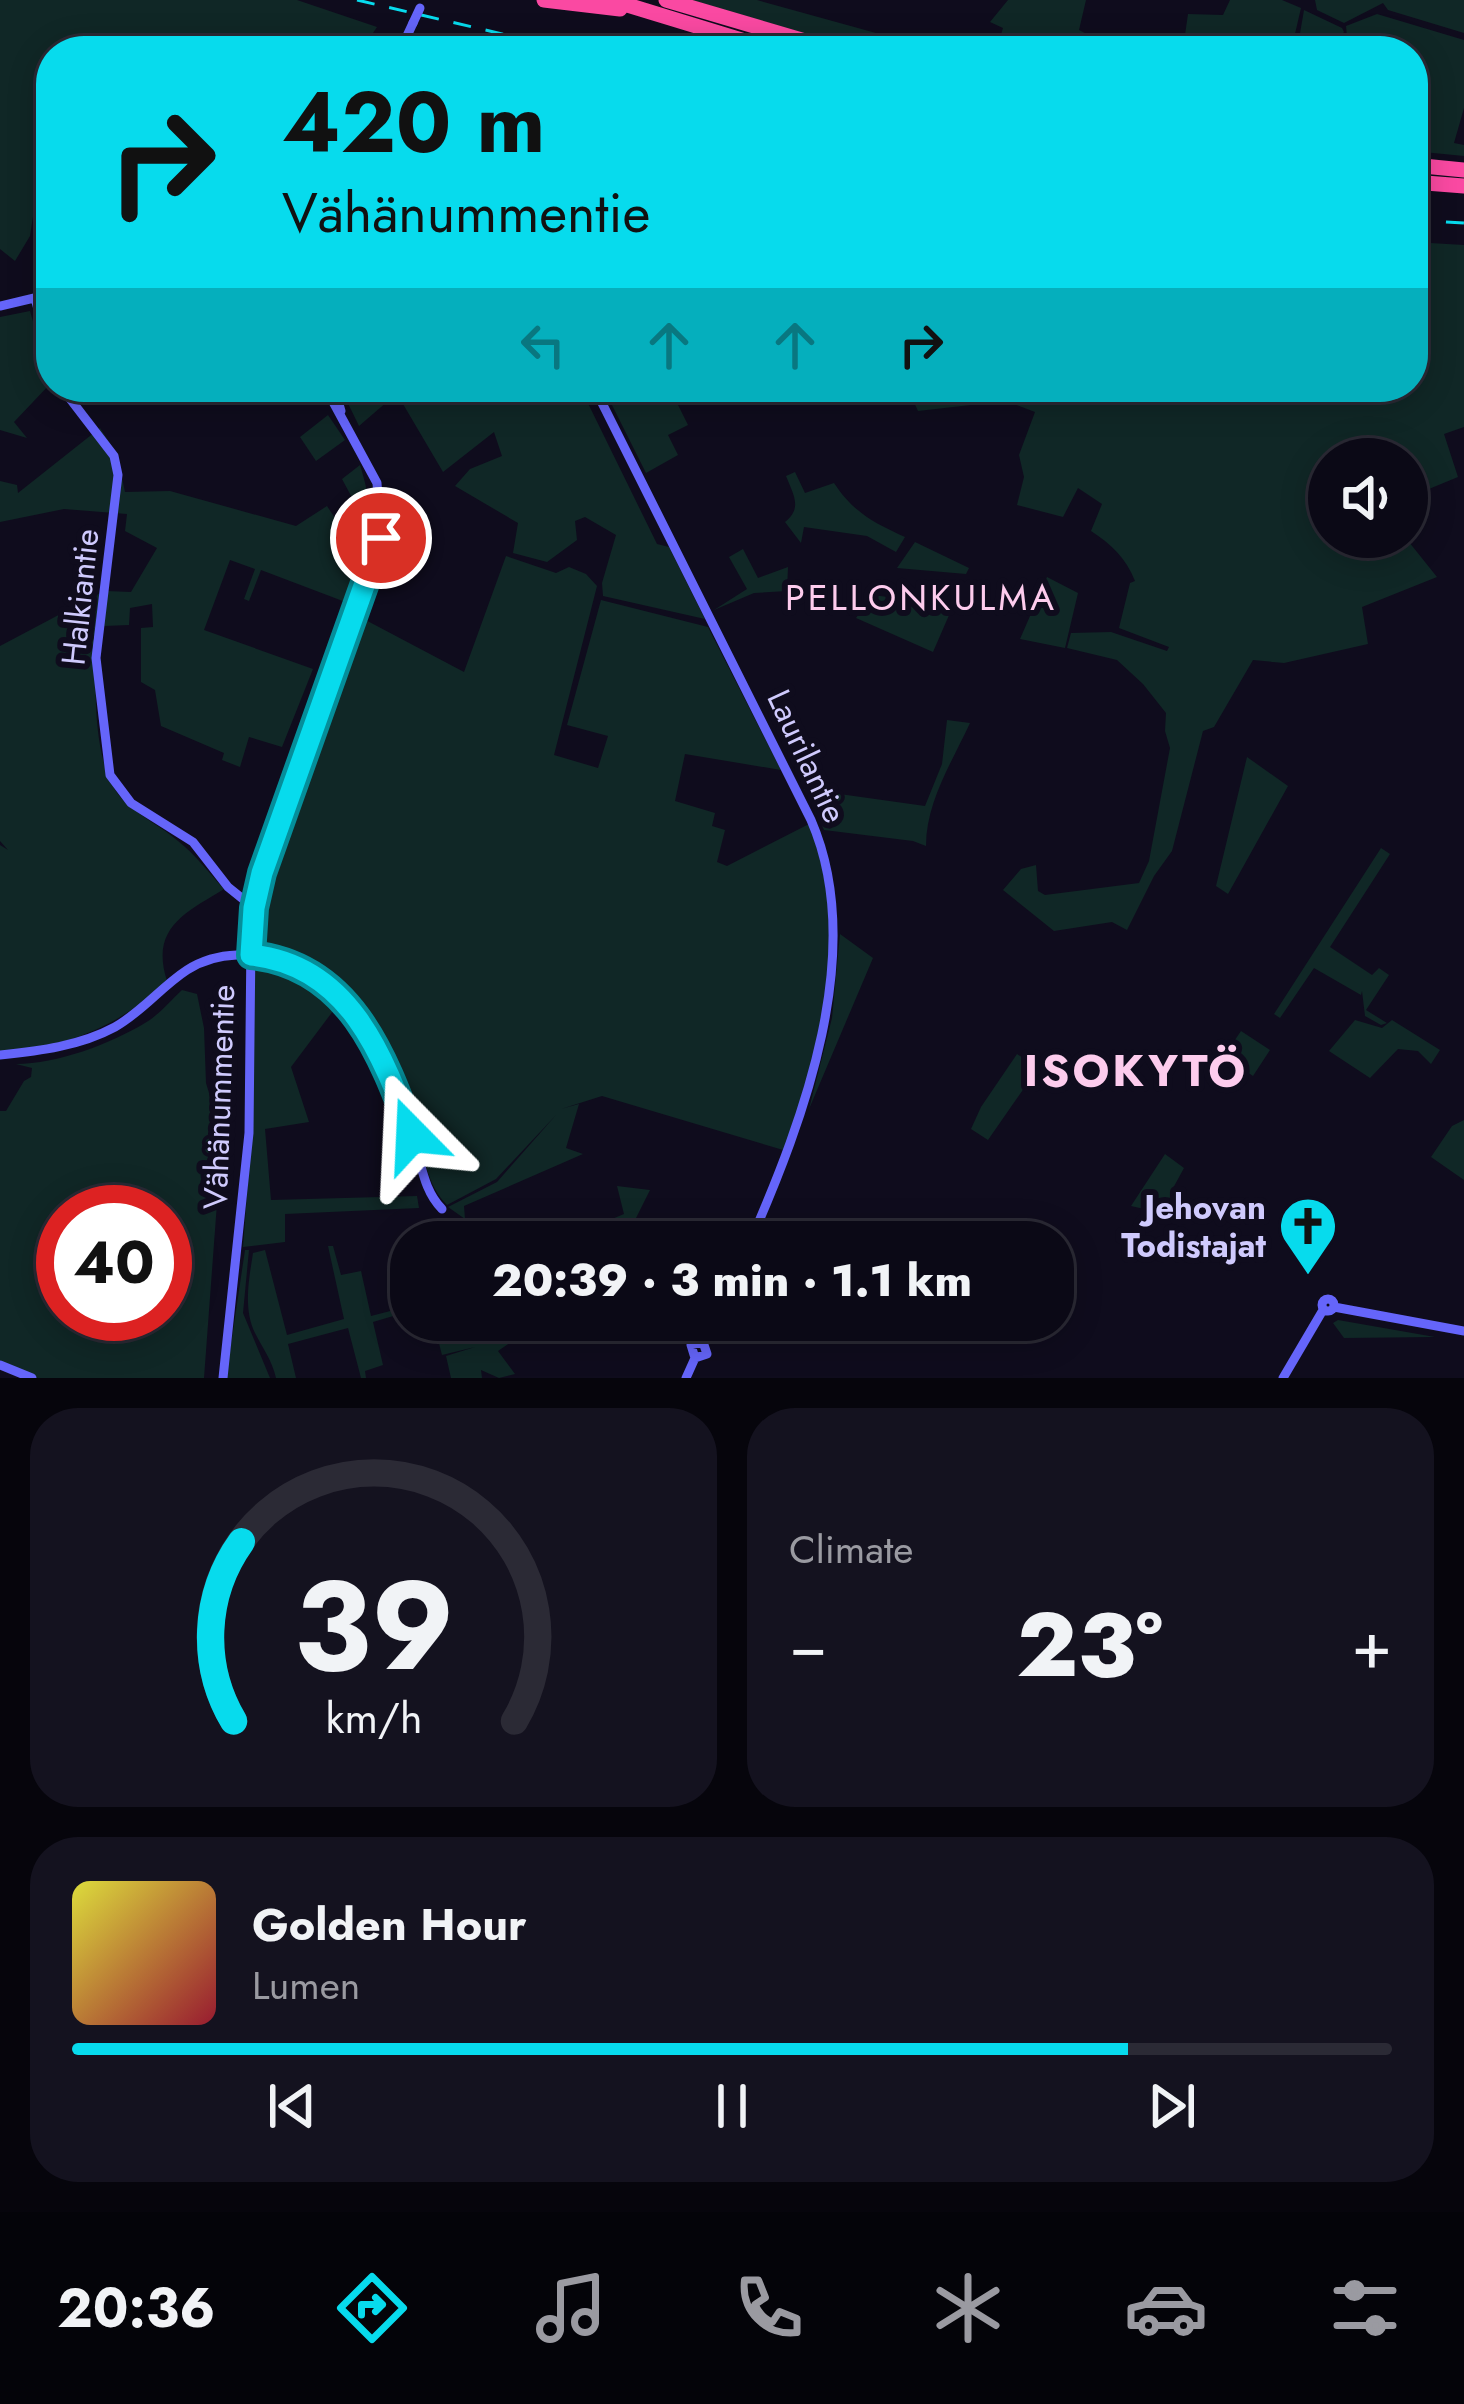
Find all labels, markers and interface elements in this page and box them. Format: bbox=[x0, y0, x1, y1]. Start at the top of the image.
text: 420 m bbox=[282, 62, 545, 184]
icon: right bbox=[84, 84, 240, 240]
text: Vähänummentie bbox=[282, 174, 650, 252]
icon: left bbox=[510, 312, 576, 378]
icon: ahead bbox=[636, 312, 702, 378]
icon: ahead bbox=[762, 312, 828, 378]
icon: right bbox=[888, 312, 954, 378]
map controls bbox=[1308, 438, 1428, 558]
button: sound bbox=[1308, 438, 1428, 558]
pin bbox=[330, 487, 432, 589]
icon: arrive bbox=[348, 505, 414, 571]
street label: Halkiantie bbox=[49, 526, 111, 668]
district label: PELLONKULMA bbox=[785, 571, 1057, 623]
street label: Laurilantie bbox=[756, 682, 858, 830]
street label: Vähänummentie bbox=[192, 984, 246, 1210]
district label: ISOKYTÖ bbox=[1024, 1038, 1248, 1103]
position arrow bbox=[349, 1072, 475, 1198]
place label: Jehovan Todistajat bbox=[1121, 1184, 1266, 1269]
speed limit sign: 40 bbox=[36, 1185, 192, 1341]
church icon: Jehovan Todistajat bbox=[1277, 1195, 1339, 1277]
text: 20:39 · 3 min · 1.1 km bbox=[492, 1248, 972, 1313]
text: Climate bbox=[789, 1521, 913, 1578]
text: 39 bbox=[293, 1536, 454, 1717]
text: 23° bbox=[1016, 1580, 1163, 1710]
text: − bbox=[789, 1597, 828, 1693]
text: + bbox=[1351, 1597, 1392, 1693]
text: km/h bbox=[325, 1686, 422, 1748]
text: Golden Hour bbox=[252, 1892, 527, 1957]
text: Lumen bbox=[252, 1957, 360, 2014]
icon: previous bbox=[259, 2073, 325, 2139]
icon: pause bbox=[699, 2073, 765, 2139]
icon: next bbox=[1139, 2073, 1205, 2139]
icon: directions bbox=[330, 2266, 414, 2350]
icon: music bbox=[529, 2266, 613, 2350]
icon: phone bbox=[727, 2266, 811, 2350]
icon: climate bbox=[926, 2266, 1010, 2350]
icon: car bbox=[1124, 2266, 1208, 2350]
icon: filters bbox=[1323, 2266, 1407, 2350]
text: 20:36 bbox=[57, 2269, 216, 2347]

